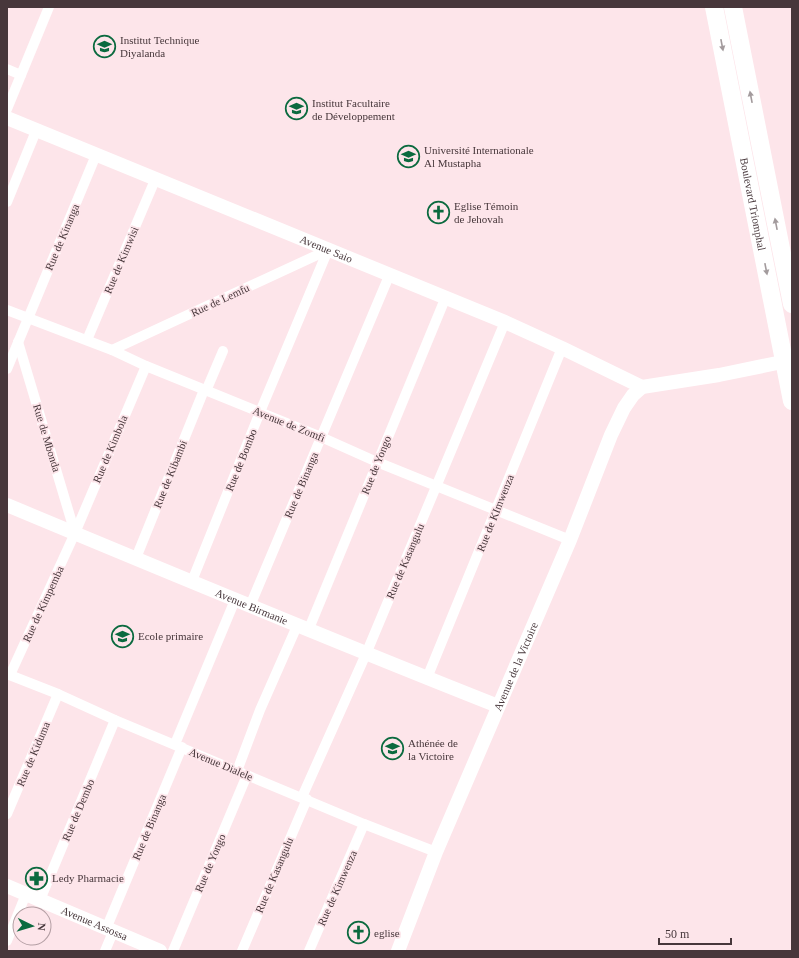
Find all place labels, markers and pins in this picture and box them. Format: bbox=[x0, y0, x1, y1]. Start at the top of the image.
school or university icon: Institut Technique Diyalanda bbox=[91, 33, 117, 59]
place label: Institut Technique Diyalanda bbox=[120, 34, 199, 59]
school or university icon: Institut Facultaire de Développement bbox=[283, 96, 309, 122]
place label: Institut Facultaire de Développement bbox=[312, 97, 395, 122]
school or university icon: Université Internationale Al Mustapha bbox=[396, 143, 422, 169]
place label: Université Internationale Al Mustapha bbox=[424, 144, 534, 169]
church icon: Eglise Témoin de Jehovah bbox=[426, 199, 452, 225]
place label: Eglise Témoin de Jehovah bbox=[454, 200, 519, 225]
school or university icon: Ecole primaire bbox=[110, 623, 136, 649]
place label: Ecole primaire bbox=[138, 630, 203, 642]
school or university icon: Athénée de la Victoire bbox=[380, 736, 406, 762]
place label: Athénée de la Victoire bbox=[408, 737, 458, 762]
pharmacy icon: Ledy Pharmacie bbox=[23, 865, 49, 891]
place label: Ledy Pharmacie bbox=[52, 872, 124, 884]
church icon: eglise bbox=[345, 920, 371, 946]
place label: eglise bbox=[374, 927, 400, 939]

